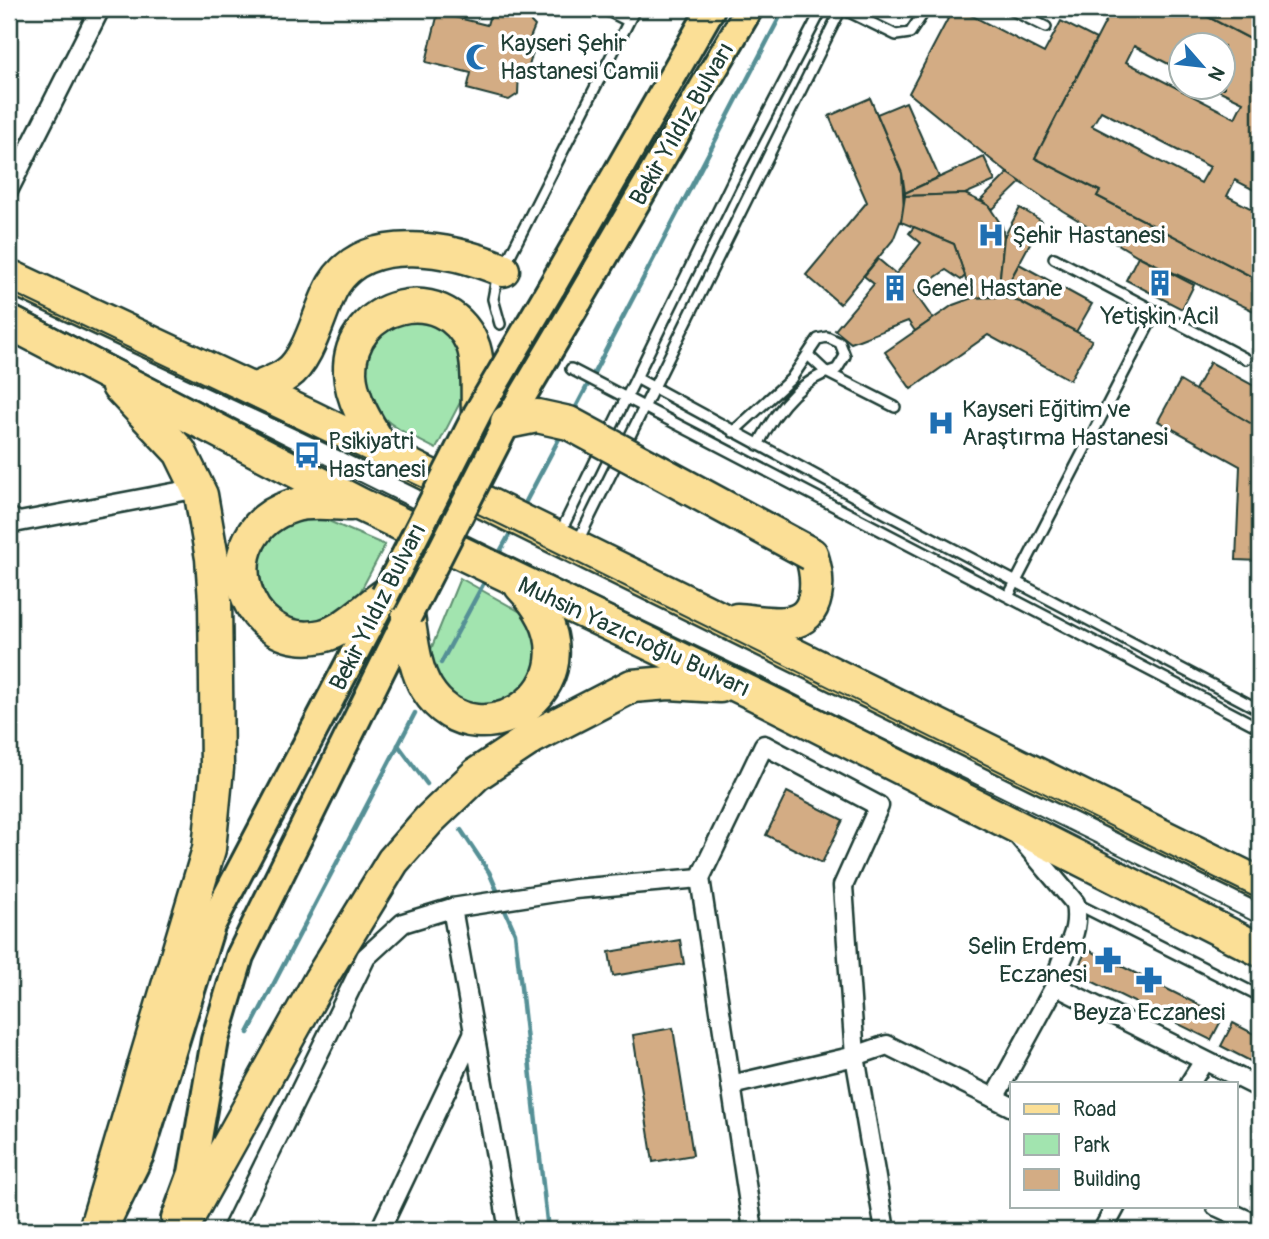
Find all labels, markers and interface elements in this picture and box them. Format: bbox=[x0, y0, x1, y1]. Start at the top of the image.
place label: Kayseri Şehir Hastanesi Camii bbox=[500, 29, 659, 86]
north arrow bbox=[1168, 32, 1238, 102]
street label: Bekir Yıldız Bulvarı bbox=[623, 37, 741, 211]
mosque icon: Kayseri Şehir Hastanesi Camii bbox=[464, 42, 494, 72]
text: N bbox=[1202, 62, 1230, 85]
hospital icon: Şehir Hastanesi bbox=[976, 220, 1006, 250]
place label: Şehir Hastanesi bbox=[1012, 221, 1165, 250]
building icon: Yetişkin Acil bbox=[1145, 268, 1175, 298]
building icon: Genel Hastane bbox=[880, 273, 910, 303]
place label: Genel Hastane bbox=[916, 274, 1062, 303]
place label: Yetişkin Acil bbox=[1100, 302, 1219, 331]
place label: Kayseri Eğitim ve Araştırma Hastanesi bbox=[962, 395, 1168, 452]
hospital icon: Kayseri Eğitim ve Araştırma Hastanesi bbox=[926, 408, 956, 438]
place label: Psikiyatri Hastanesi bbox=[328, 427, 426, 484]
bus stop icon: Psikiyatri Hastanesi bbox=[292, 440, 322, 470]
street label: Bekir Yıldız Bulvarı bbox=[323, 519, 433, 695]
street label: Muhsin Yazıcıoğlu Bulvarı bbox=[513, 570, 755, 704]
place label: Selin Erdem Eczanesi bbox=[967, 932, 1087, 989]
pharmacy icon: Selin Erdem Eczanesi bbox=[1093, 945, 1123, 975]
pharmacy icon: Beyza Eczanesi bbox=[1134, 965, 1164, 995]
place label: Beyza Eczanesi bbox=[1073, 998, 1225, 1027]
legend bbox=[1010, 1082, 1238, 1208]
text: Road bbox=[1073, 1096, 1117, 1123]
text: Park bbox=[1073, 1132, 1110, 1159]
text: Building bbox=[1073, 1166, 1140, 1193]

